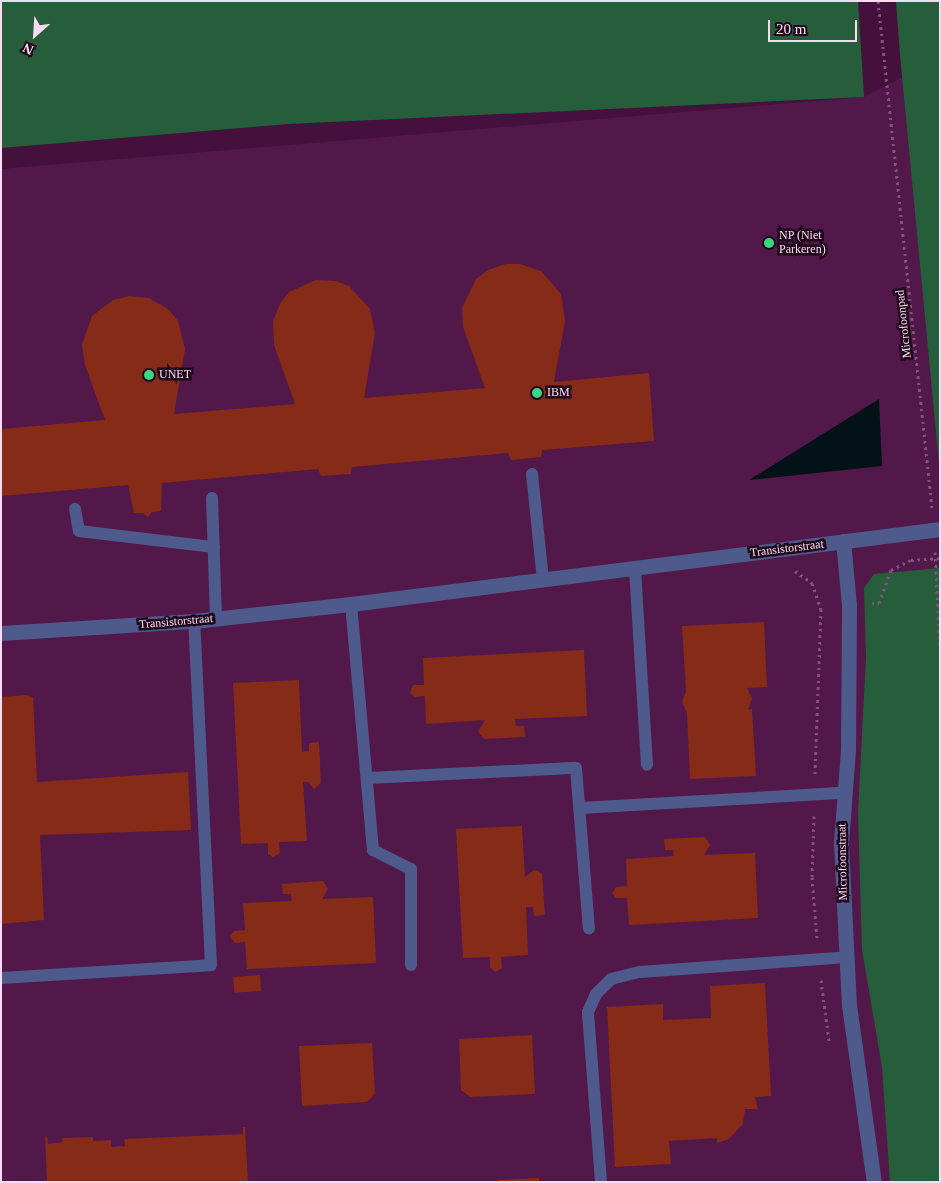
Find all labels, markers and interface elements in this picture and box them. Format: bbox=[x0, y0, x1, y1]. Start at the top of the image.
north arrow bbox=[10, 10, 60, 60]
scale bar bbox=[771, 10, 860, 42]
text: 20 m bbox=[776, 21, 806, 37]
text: N bbox=[20, 40, 36, 58]
place label: NP (Niet Parkeren) bbox=[779, 229, 826, 257]
marker: NP (Niet Parkeren) bbox=[763, 237, 775, 249]
street label: Microfoonpad bbox=[893, 289, 915, 359]
place label: UNET bbox=[159, 368, 191, 382]
marker: UNET bbox=[143, 369, 155, 381]
place label: IBM bbox=[547, 386, 570, 400]
marker: IBM bbox=[531, 387, 543, 399]
street label: Transistorstraat bbox=[749, 537, 825, 561]
street label: Transistorstraat bbox=[138, 612, 214, 632]
street label: Microfoonstraat bbox=[835, 823, 851, 901]

